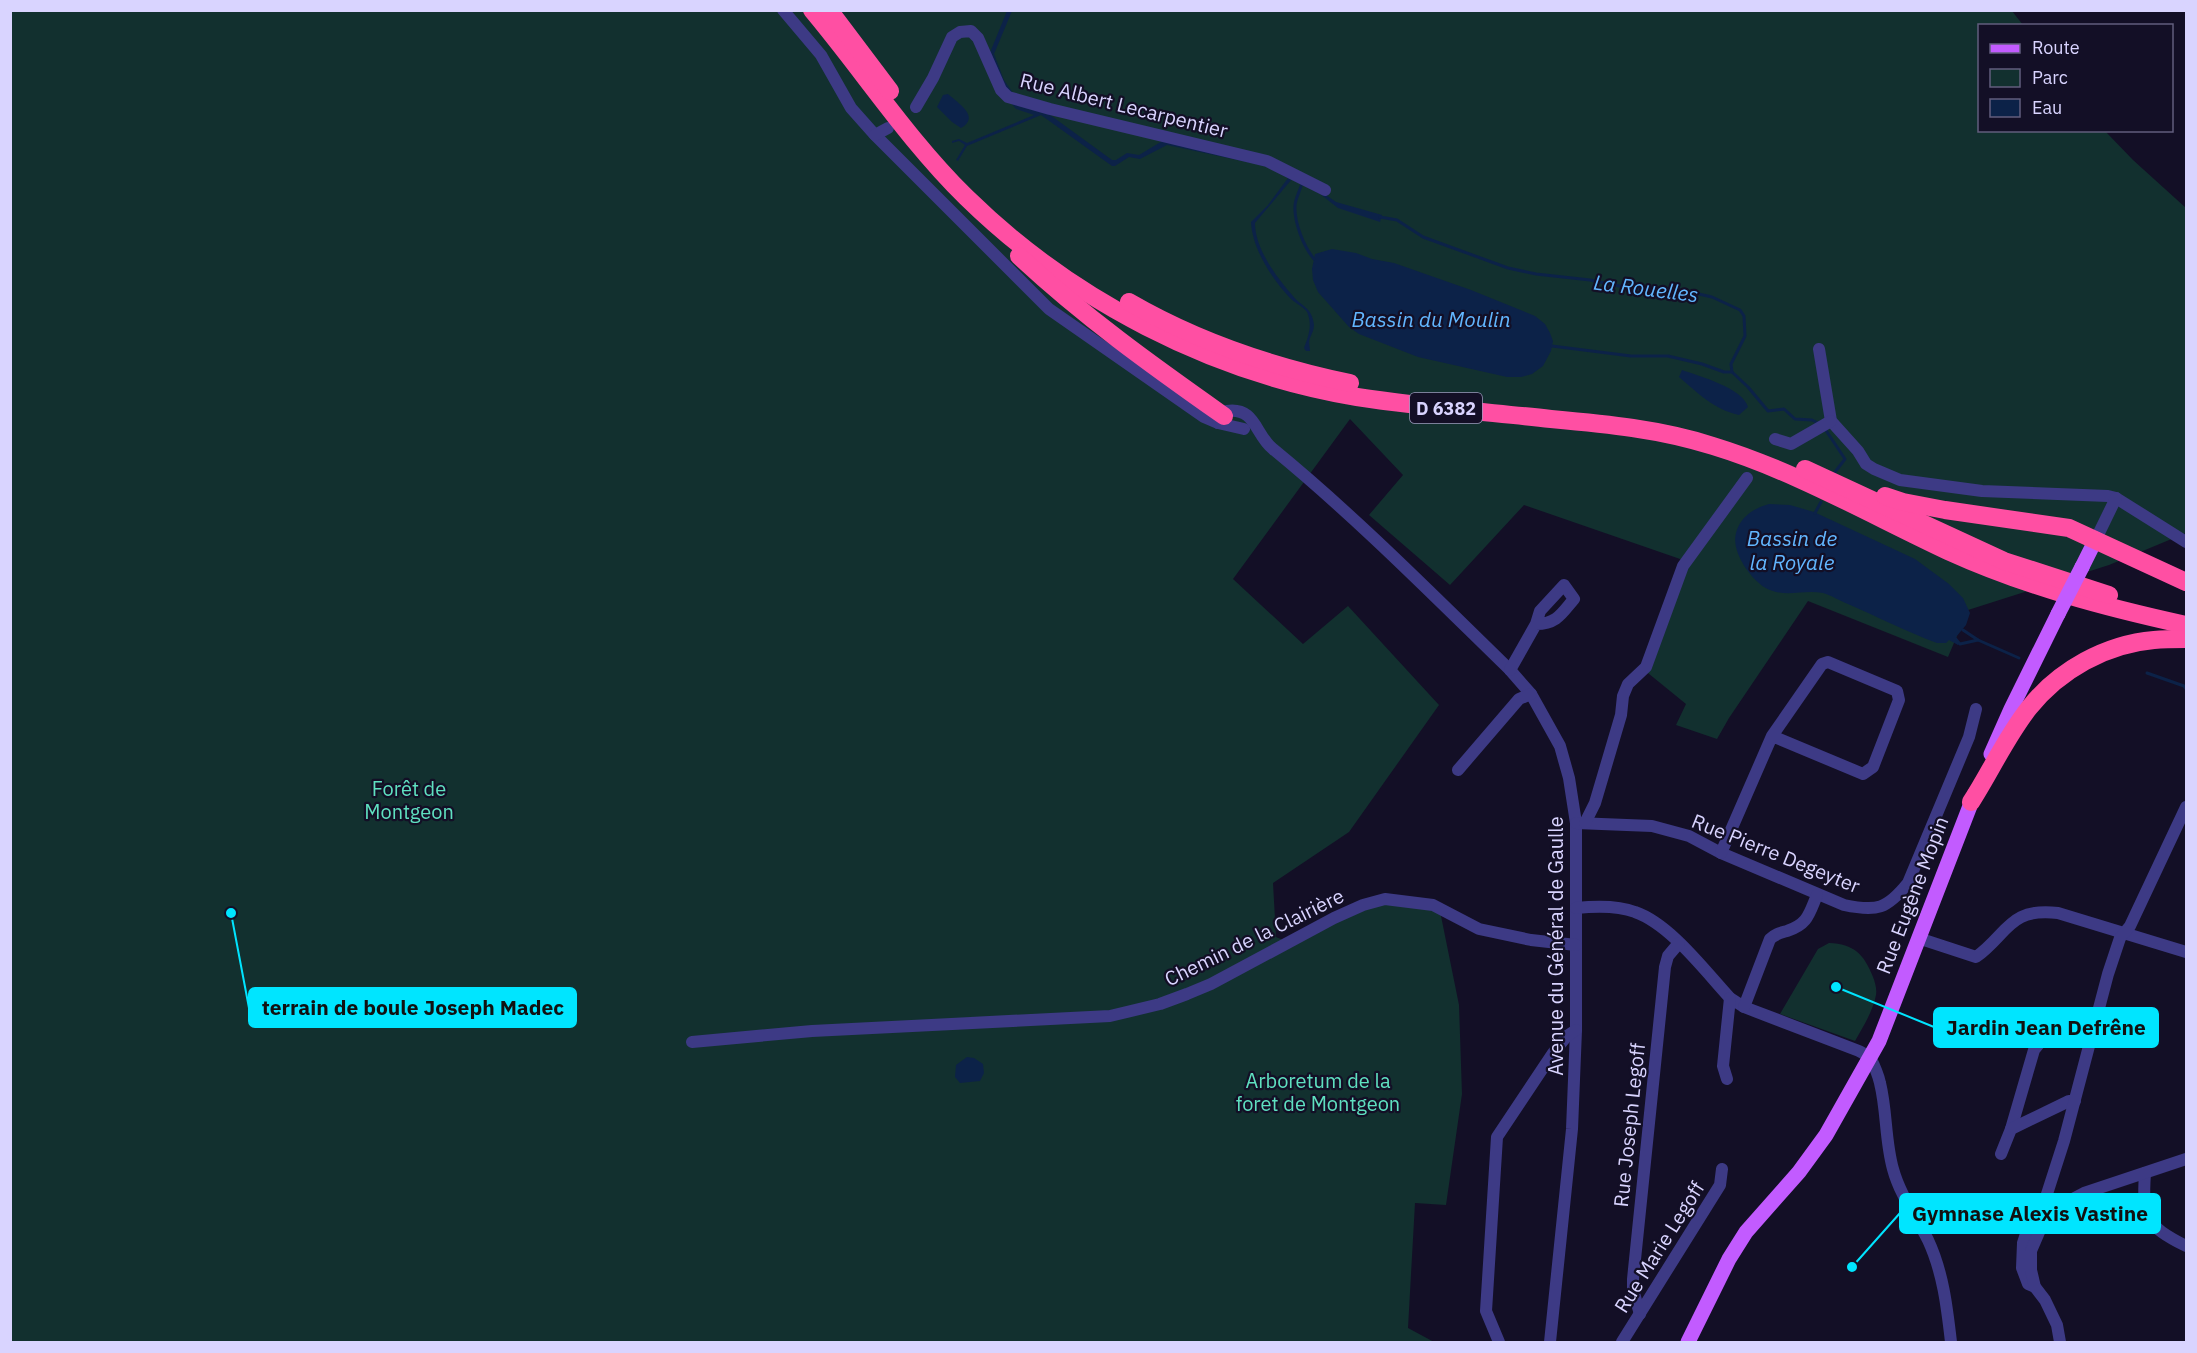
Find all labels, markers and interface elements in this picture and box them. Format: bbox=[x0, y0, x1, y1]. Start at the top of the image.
legend bbox=[1978, 24, 2173, 132]
text: Route bbox=[2032, 36, 2080, 59]
street label: Rue Albert Lecarpentier bbox=[1017, 66, 1231, 144]
text: Parc bbox=[2032, 66, 2068, 89]
text: Eau bbox=[2032, 96, 2062, 119]
water label: La Rouelles bbox=[1592, 268, 1700, 308]
water label: Bassin du Moulin bbox=[1351, 305, 1511, 333]
road number: D 6382 bbox=[1410, 393, 1482, 423]
water label: Bassin de la Royale bbox=[1747, 524, 1837, 576]
park label: Forêt de Montgeon bbox=[364, 775, 454, 825]
street label: Rue Pierre Degeyter bbox=[1688, 807, 1864, 899]
street label: Rue Eugène Mopin bbox=[1870, 812, 1954, 978]
street label: Avenue du Général de Gaulle bbox=[1542, 816, 1569, 1076]
street label: Chemin de la Clairière bbox=[1160, 882, 1348, 992]
callout: terrain de boule Joseph Madec bbox=[249, 988, 576, 1027]
text: terrain de boule Joseph Madec bbox=[262, 993, 564, 1021]
callout: Jardin Jean Defrêne bbox=[1934, 1008, 2158, 1047]
text: Jardin Jean Defrêne bbox=[1946, 1013, 2146, 1041]
street label: Rue Joseph Legoff bbox=[1607, 1041, 1651, 1208]
park label: Arboretum de la foret de Montgeon bbox=[1236, 1067, 1400, 1117]
street label: Rue Marie Legoff bbox=[1608, 1176, 1710, 1318]
callout: Gymnase Alexis Vastine bbox=[1900, 1194, 2160, 1233]
text: Gymnase Alexis Vastine bbox=[1912, 1199, 2148, 1227]

